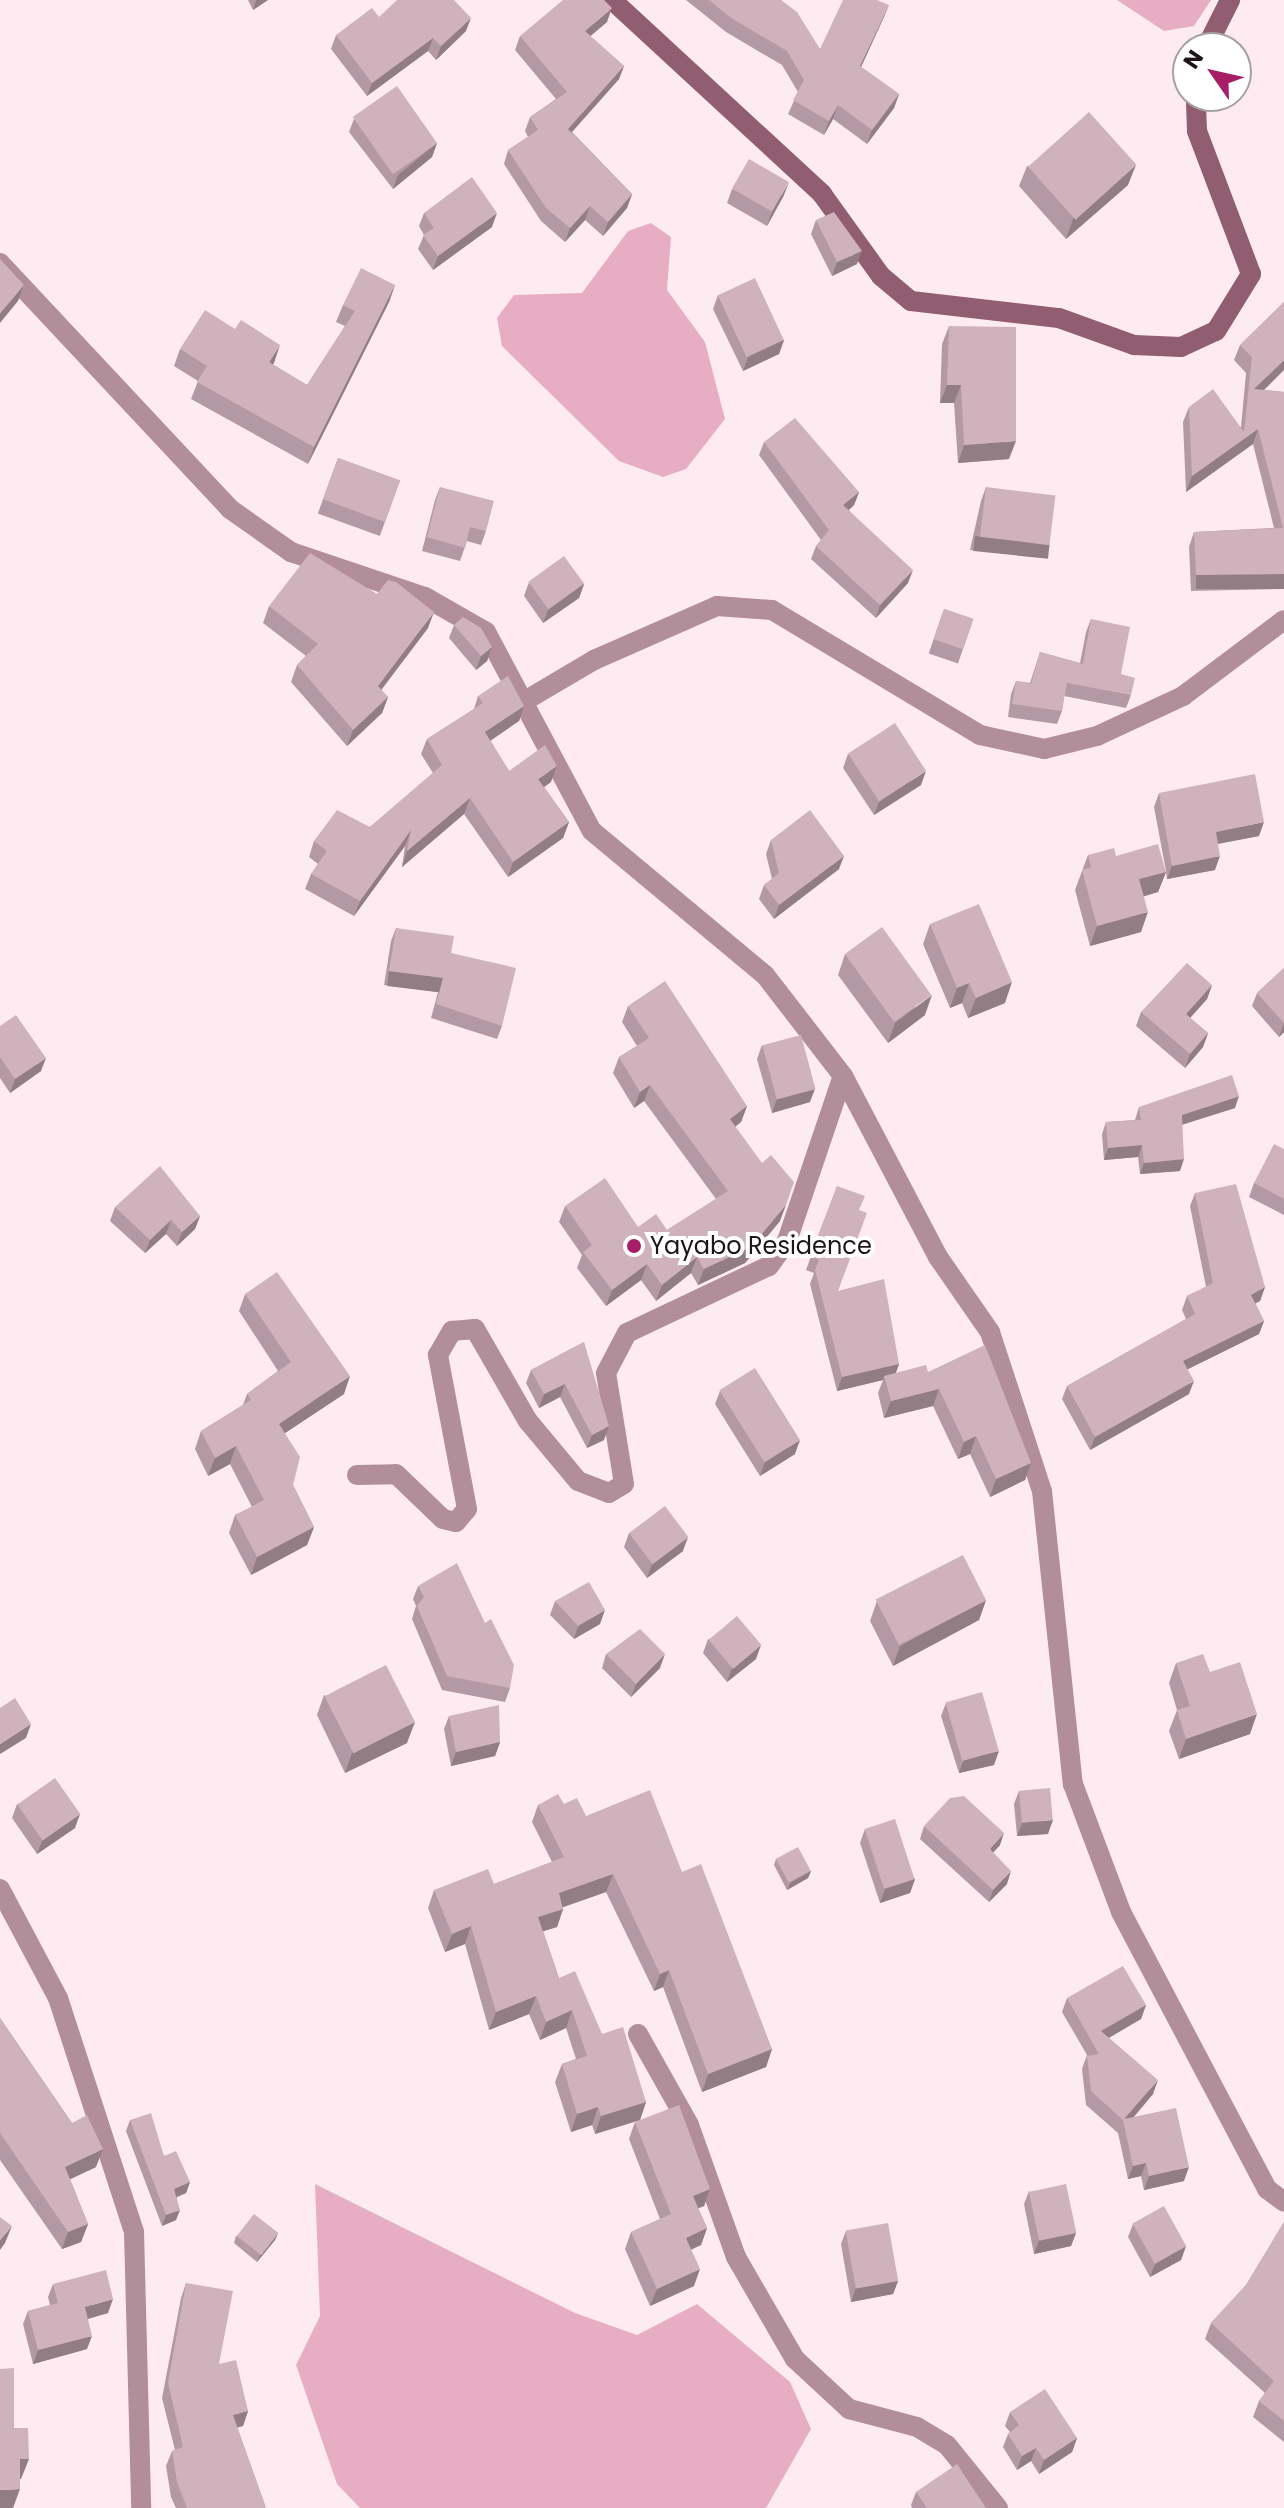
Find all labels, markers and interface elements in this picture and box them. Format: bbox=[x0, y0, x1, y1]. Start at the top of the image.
north arrow bbox=[1172, 32, 1252, 112]
text: N bbox=[1176, 44, 1211, 75]
place label: Yayabo Residence bbox=[650, 1232, 872, 1260]
marker: Yayabo Residence bbox=[625, 1237, 643, 1255]

